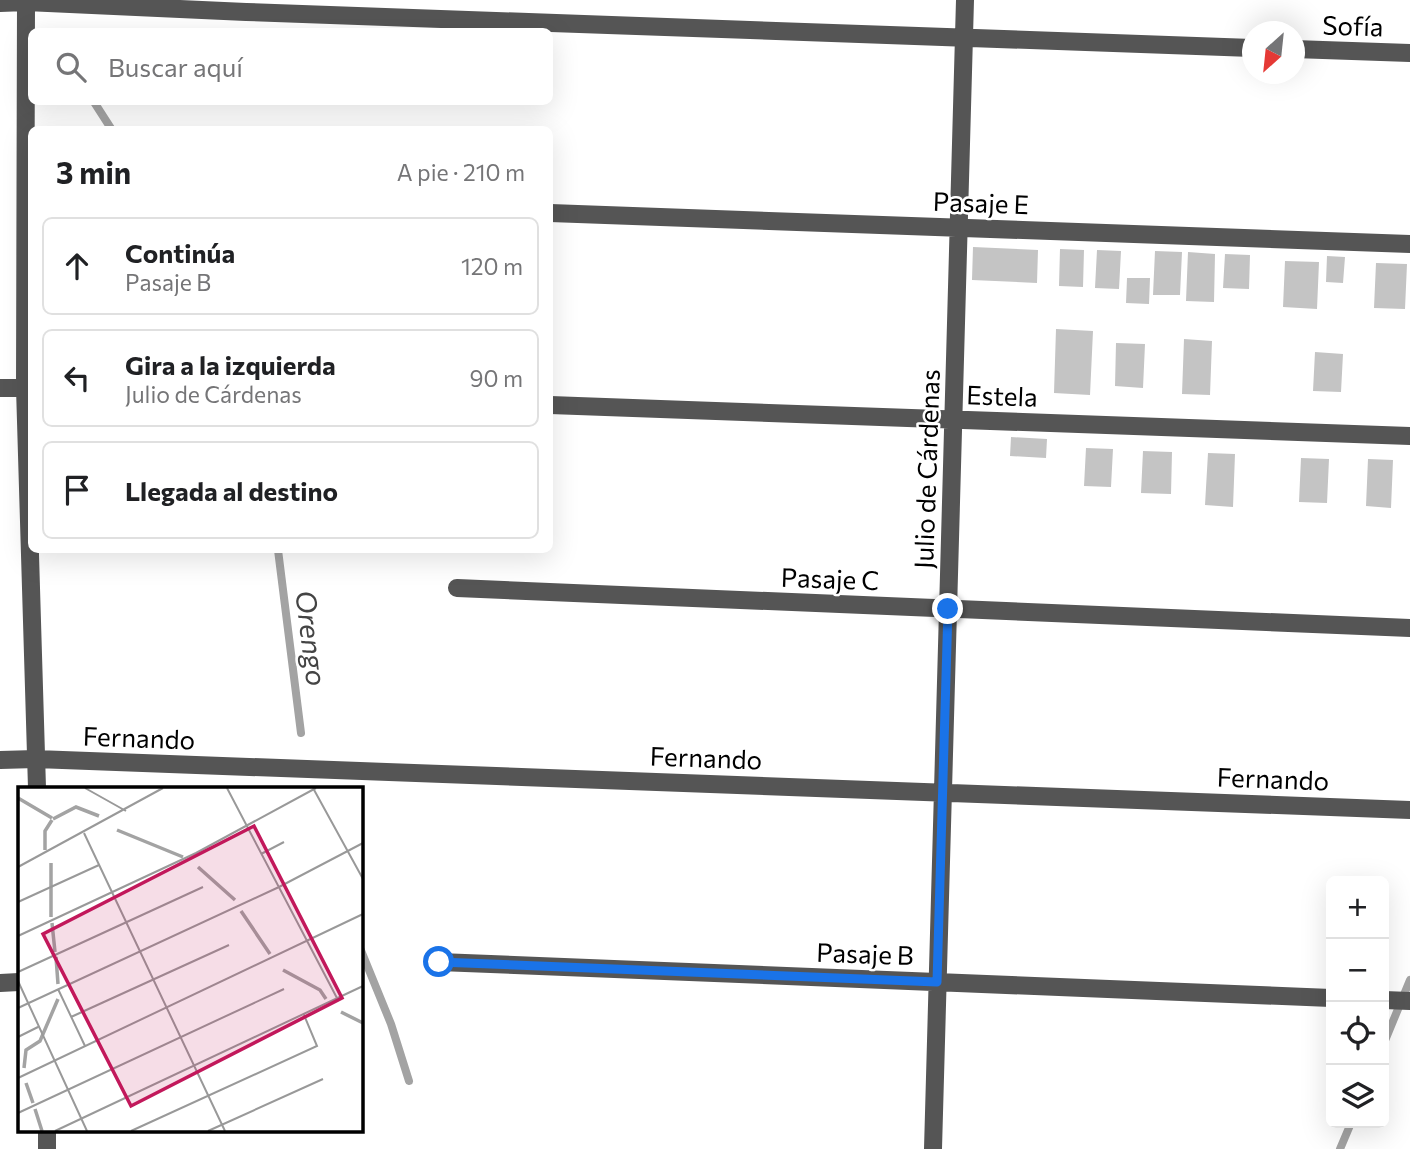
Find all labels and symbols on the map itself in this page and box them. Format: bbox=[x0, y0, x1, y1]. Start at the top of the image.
street label: Sofía bbox=[1322, 8, 1384, 42]
north arrow bbox=[1242, 21, 1305, 84]
street label: Pasaje E bbox=[932, 185, 1030, 219]
street label: Julio de Cárdenas bbox=[907, 369, 945, 569]
street label: Estela bbox=[966, 378, 1038, 412]
street label: Pasaje C bbox=[780, 561, 880, 595]
water label: Orengo bbox=[289, 588, 335, 688]
route end bbox=[932, 593, 963, 624]
street label: Fernando bbox=[82, 720, 196, 754]
street label: Fernando bbox=[649, 740, 763, 774]
street label: Fernando bbox=[1216, 761, 1330, 795]
inset map bbox=[18, 787, 362, 1132]
street label: Pasaje B bbox=[816, 936, 914, 970]
route start bbox=[423, 946, 454, 977]

